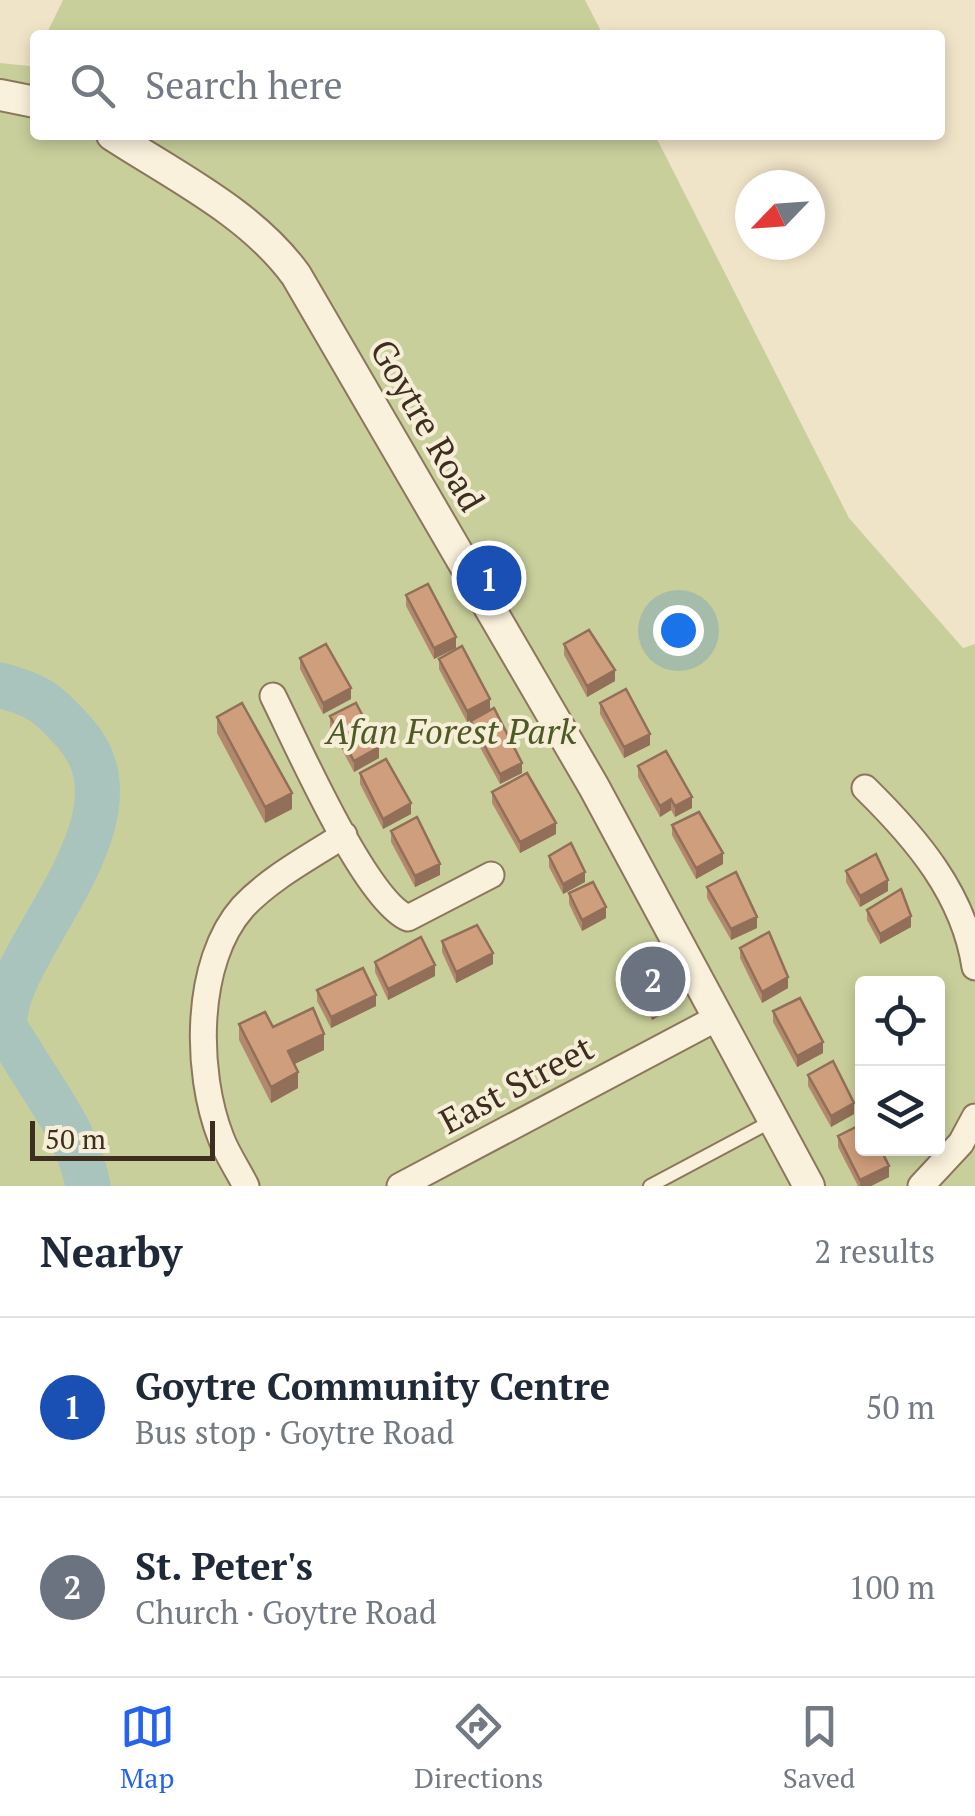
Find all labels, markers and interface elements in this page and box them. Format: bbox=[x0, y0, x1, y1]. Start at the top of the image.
search box bbox=[30, 30, 945, 140]
icon: search bbox=[65, 58, 120, 113]
text: Search here bbox=[145, 60, 343, 110]
north arrow bbox=[735, 170, 825, 260]
street label: Goytre Road bbox=[360, 331, 496, 519]
pin: 1 bbox=[456, 540, 522, 616]
your location bbox=[653, 605, 704, 656]
park label: Afan Forest Park bbox=[324, 708, 576, 754]
pin: 2 bbox=[620, 942, 686, 1016]
map controls bbox=[855, 976, 945, 1156]
button: locate bbox=[855, 976, 945, 1066]
street label: East Street bbox=[431, 1024, 601, 1144]
button: layers bbox=[855, 1066, 945, 1156]
scale bar bbox=[30, 1116, 215, 1160]
text: 50 m bbox=[45, 1120, 106, 1157]
text: Nearby bbox=[40, 1223, 182, 1279]
text: 2 results bbox=[814, 1230, 935, 1272]
text: Goytre Community Centre bbox=[135, 1361, 610, 1411]
text: 1 bbox=[63, 1386, 82, 1428]
text: 50 m bbox=[865, 1386, 935, 1428]
text: Bus stop · Goytre Road bbox=[135, 1411, 454, 1453]
text: St. Peter's bbox=[135, 1541, 313, 1591]
text: 2 bbox=[63, 1566, 82, 1608]
text: 100 m bbox=[848, 1566, 935, 1608]
text: Church · Goytre Road bbox=[135, 1591, 437, 1633]
tab: Map bbox=[120, 1699, 175, 1796]
tab: Directions bbox=[414, 1699, 543, 1796]
tab: Saved bbox=[783, 1699, 855, 1796]

